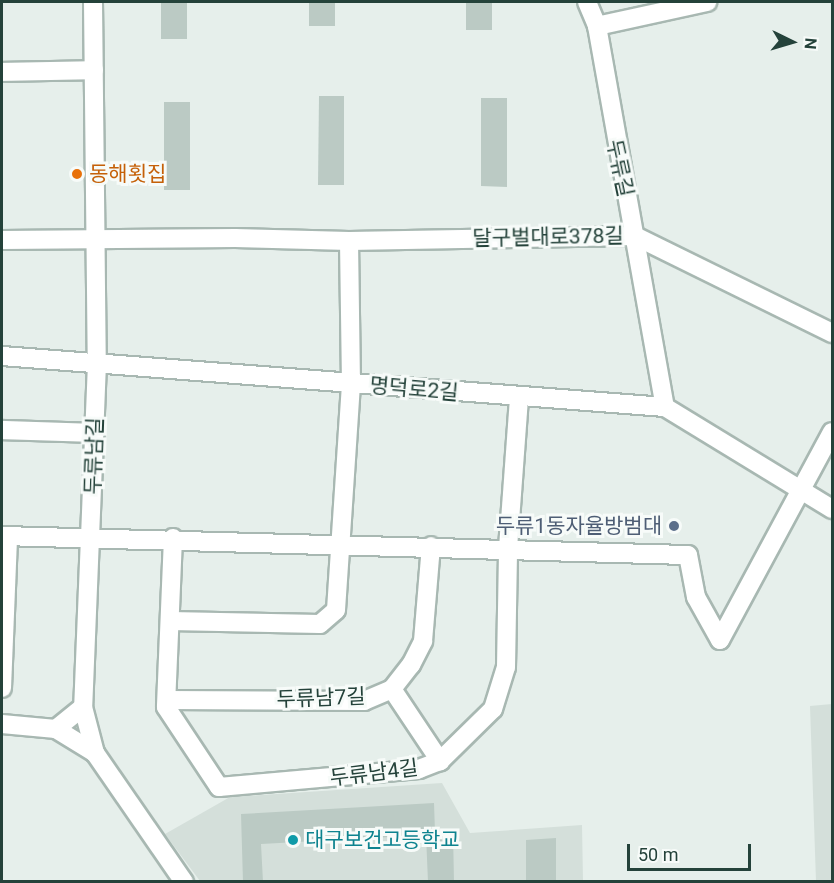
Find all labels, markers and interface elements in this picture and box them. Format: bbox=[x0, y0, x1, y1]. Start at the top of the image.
north arrow bbox=[762, 12, 822, 72]
text: N bbox=[800, 37, 820, 50]
street label: 두류길 bbox=[602, 137, 638, 199]
place label: 동해횟집 bbox=[89, 161, 166, 187]
marker: 동해횟집 bbox=[70, 167, 84, 181]
street label: 달구벌대로378길 bbox=[472, 223, 624, 251]
street label: 명덕로2길 bbox=[369, 373, 459, 405]
street label: 두류남길 bbox=[80, 417, 108, 495]
place label: 두류1동자율방범대 bbox=[496, 513, 662, 539]
marker: 두류1동자율방범대 bbox=[667, 519, 681, 533]
street label: 두류남7길 bbox=[276, 684, 366, 712]
street label: 두류남4길 bbox=[328, 755, 420, 791]
place label: 대구보건고등학교 bbox=[305, 827, 460, 853]
scale bar bbox=[630, 832, 754, 870]
marker: 대구보건고등학교 bbox=[286, 833, 300, 847]
text: 50 m bbox=[638, 844, 678, 865]

